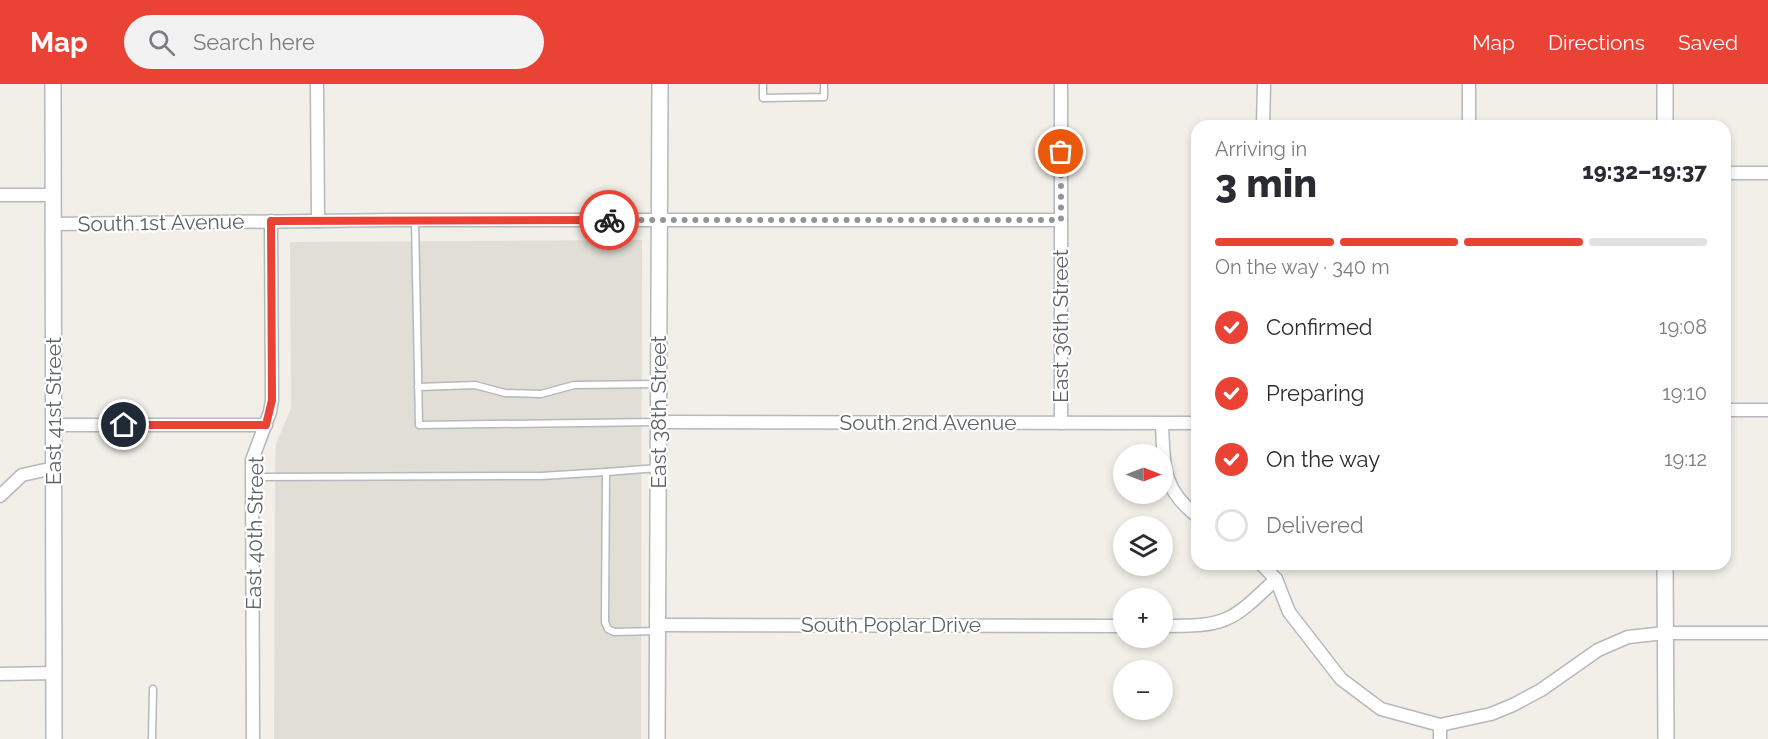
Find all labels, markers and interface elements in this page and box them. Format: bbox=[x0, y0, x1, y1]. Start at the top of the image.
search box bbox=[124, 15, 544, 69]
text: Map bbox=[30, 26, 88, 59]
icon: search bbox=[145, 26, 178, 59]
text: Search here bbox=[193, 29, 315, 55]
text: Map bbox=[1472, 30, 1515, 55]
text: Directions bbox=[1548, 30, 1645, 55]
text: Saved bbox=[1678, 30, 1738, 55]
pin bbox=[1035, 126, 1086, 177]
icon: bag bbox=[1044, 135, 1077, 168]
text: Arriving in bbox=[1215, 137, 1307, 161]
text: 19:32–19:37 bbox=[1582, 158, 1707, 184]
text: 3 min bbox=[1215, 160, 1317, 206]
courier bbox=[579, 190, 639, 250]
icon: bike bbox=[593, 204, 626, 237]
street label: South 1st Avenue bbox=[77, 209, 245, 236]
street label: East 36th Street bbox=[1048, 249, 1073, 403]
text: On the way · 340 m bbox=[1215, 255, 1390, 279]
icon: check bbox=[1215, 311, 1248, 344]
text: Confirmed bbox=[1266, 314, 1373, 340]
text: 19:08 bbox=[1659, 315, 1707, 339]
street label: East 38th Street bbox=[646, 335, 671, 489]
street label: East 41st Street bbox=[41, 337, 66, 485]
icon: check bbox=[1215, 377, 1248, 410]
text: Preparing bbox=[1266, 380, 1364, 406]
text: 19:10 bbox=[1662, 381, 1707, 405]
pin bbox=[98, 399, 149, 450]
icon: home bbox=[107, 408, 140, 441]
street label: South 2nd Avenue bbox=[840, 410, 1017, 435]
icon: check bbox=[1215, 443, 1248, 476]
north arrow bbox=[1113, 444, 1173, 504]
map controls bbox=[1113, 444, 1173, 720]
text: On the way bbox=[1266, 446, 1380, 472]
text: 19:12 bbox=[1664, 447, 1707, 471]
street label: East 40th Street bbox=[241, 456, 268, 610]
text: Delivered bbox=[1266, 512, 1364, 538]
button: layers bbox=[1113, 516, 1173, 576]
button: + bbox=[1113, 588, 1173, 648]
street label: South Poplar Drive bbox=[801, 612, 981, 637]
button: − bbox=[1113, 660, 1173, 720]

